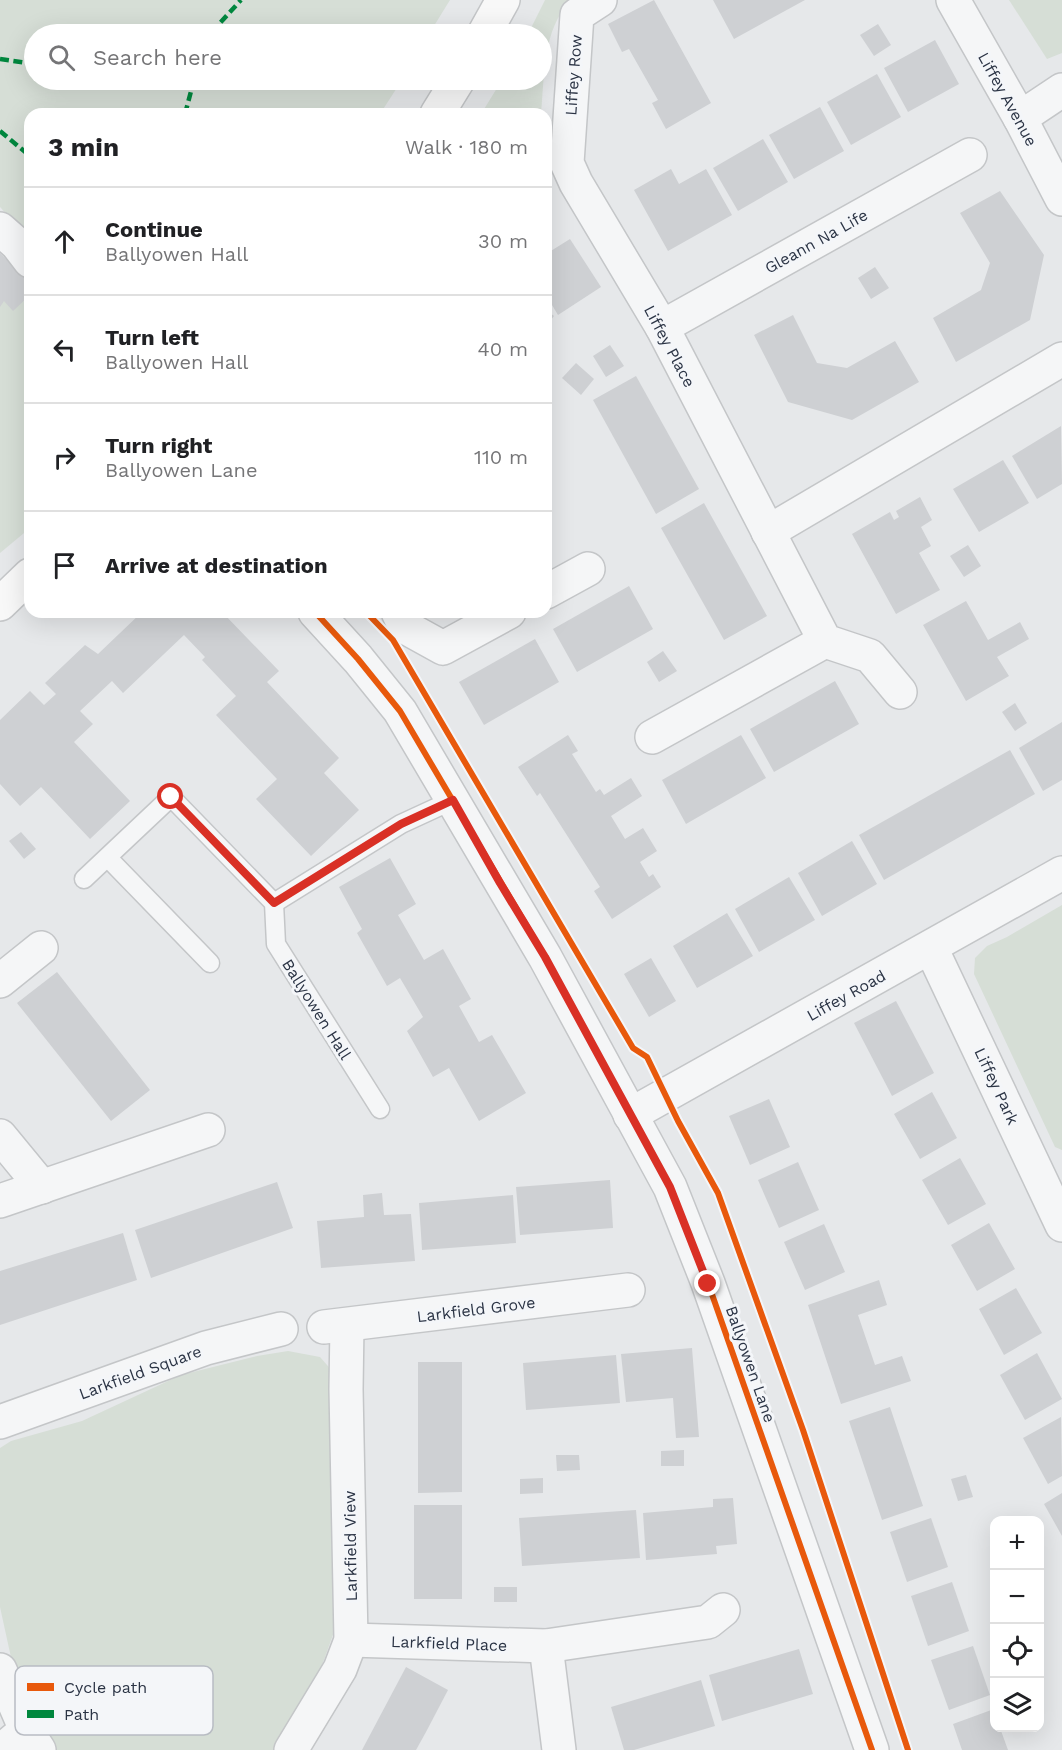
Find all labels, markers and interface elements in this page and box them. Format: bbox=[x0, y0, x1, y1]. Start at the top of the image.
search box bbox=[24, 24, 552, 90]
street label: Liffey Row bbox=[561, 34, 586, 116]
icon: search bbox=[45, 41, 78, 74]
text: Search here bbox=[93, 45, 222, 70]
street label: Liffey Avenue bbox=[974, 49, 1041, 149]
text: 3 min bbox=[48, 132, 119, 162]
text: Walk · 180 m bbox=[405, 135, 528, 159]
street label: Gleann Na Life bbox=[761, 205, 871, 278]
text: Continue bbox=[105, 217, 203, 242]
icon: ahead bbox=[48, 225, 81, 258]
text: 30 m bbox=[478, 229, 528, 253]
text: Ballyowen Hall bbox=[105, 242, 248, 266]
street label: Liffey Place bbox=[640, 302, 699, 391]
text: Turn left bbox=[105, 325, 199, 350]
icon: left bbox=[48, 333, 81, 366]
text: 40 m bbox=[477, 337, 528, 361]
text: Ballyowen Hall bbox=[105, 350, 248, 374]
text: Turn right bbox=[105, 433, 212, 458]
icon: right bbox=[48, 441, 81, 474]
text: 110 m bbox=[474, 445, 528, 469]
text: Ballyowen Lane bbox=[105, 458, 257, 482]
icon: arrive bbox=[48, 549, 81, 582]
text: Arrive at destination bbox=[105, 553, 328, 578]
route start bbox=[157, 783, 183, 809]
street label: Ballyowen Hall bbox=[278, 956, 355, 1063]
street label: Liffey Road bbox=[803, 966, 889, 1025]
street label: Liffey Park bbox=[970, 1045, 1023, 1128]
route end bbox=[694, 1270, 720, 1296]
street label: Larkfield Grove bbox=[416, 1293, 536, 1326]
street label: Ballyowen Lane bbox=[722, 1303, 779, 1425]
street label: Larkfield Square bbox=[76, 1341, 204, 1403]
street label: Larkfield View bbox=[340, 1490, 361, 1602]
map controls bbox=[990, 1516, 1044, 1732]
button: + bbox=[990, 1516, 1044, 1570]
button: − bbox=[990, 1570, 1044, 1624]
button: locate bbox=[990, 1624, 1044, 1678]
street label: Larkfield Place bbox=[391, 1632, 507, 1655]
legend bbox=[15, 1666, 213, 1735]
text: Cycle path bbox=[64, 1678, 147, 1697]
button: layers bbox=[990, 1678, 1044, 1732]
text: Path bbox=[64, 1705, 99, 1724]

